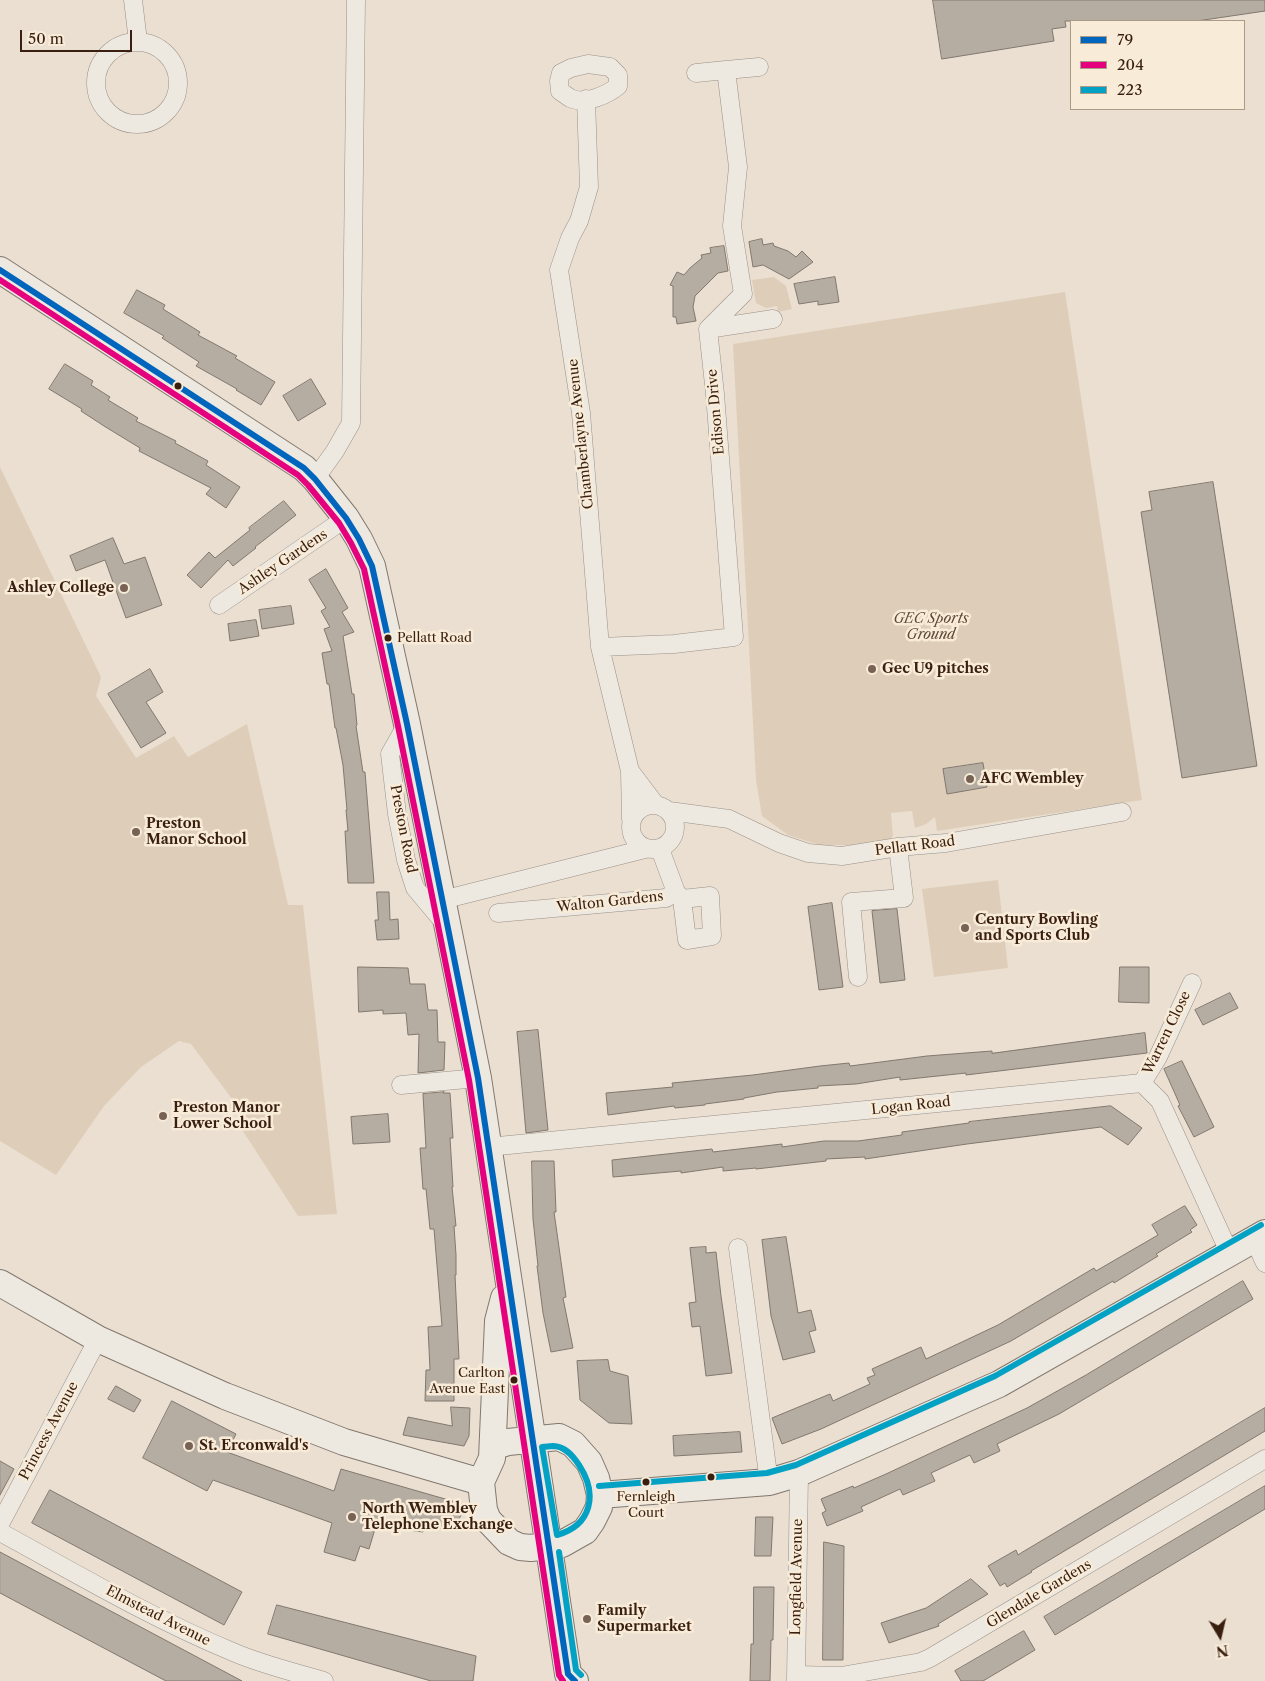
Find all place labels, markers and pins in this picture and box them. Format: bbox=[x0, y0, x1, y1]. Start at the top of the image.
unlabelled marker bbox=[173, 381, 183, 391]
place label: Ashley College bbox=[7, 580, 114, 596]
marker: Ashley College bbox=[118, 582, 130, 594]
place label: Pellatt Road bbox=[397, 630, 472, 646]
marker: Pellatt Road bbox=[383, 633, 393, 643]
place label: Gec U9 pitches bbox=[882, 661, 989, 677]
marker: Gec U9 pitches bbox=[866, 663, 878, 675]
place label: AFC Wembley bbox=[980, 771, 1084, 787]
marker: AFC Wembley bbox=[964, 773, 976, 785]
place label: Preston Manor School bbox=[146, 816, 247, 849]
marker: Preston Manor School bbox=[130, 826, 142, 838]
place label: Century Bowling and Sports Club bbox=[975, 912, 1098, 944]
marker: Century Bowling and Sports Club bbox=[959, 922, 971, 934]
place label: Preston Manor Lower School bbox=[173, 1100, 280, 1132]
marker: Preston Manor Lower School bbox=[157, 1110, 169, 1122]
place label: Carlton Avenue East bbox=[429, 1365, 505, 1396]
marker: Carlton Avenue East bbox=[509, 1375, 519, 1385]
place label: St. Erconwald's bbox=[199, 1438, 308, 1454]
marker: St. Erconwald's bbox=[183, 1440, 195, 1452]
unlabelled marker bbox=[706, 1472, 716, 1482]
marker: Fernleigh Court bbox=[641, 1477, 651, 1487]
place label: Fernleigh Court bbox=[617, 1489, 675, 1520]
place label: North Wembley Telephone Exchange bbox=[362, 1501, 513, 1534]
marker: North Wembley Telephone Exchange bbox=[346, 1511, 358, 1523]
place label: Family Supermarket bbox=[597, 1603, 692, 1635]
marker: Family Supermarket bbox=[581, 1613, 593, 1625]

